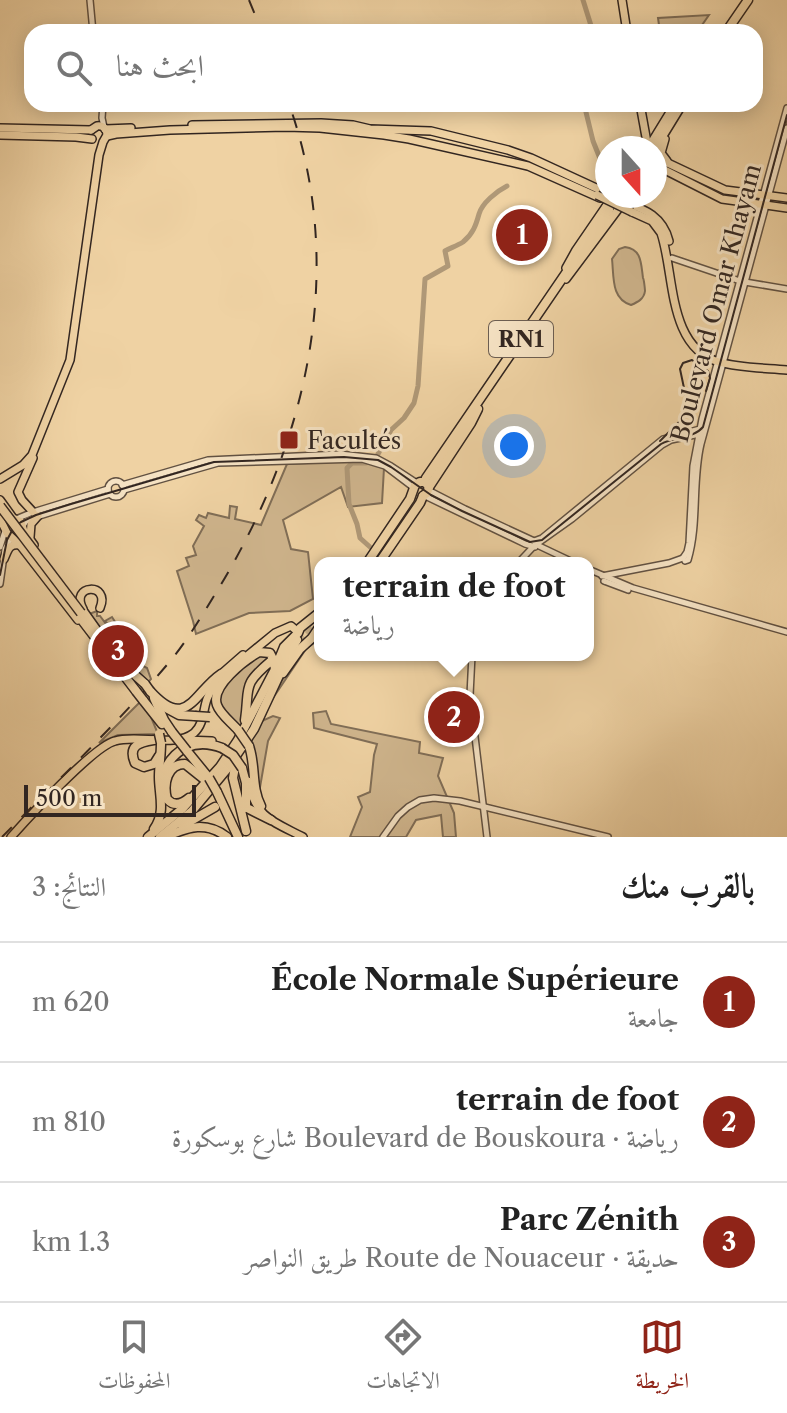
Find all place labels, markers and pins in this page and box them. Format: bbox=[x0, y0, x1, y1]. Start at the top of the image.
pin: 1 bbox=[496, 205, 548, 265]
place label: Facultés bbox=[307, 426, 401, 455]
marker: Facultés bbox=[278, 429, 300, 451]
pin: 3 bbox=[92, 621, 144, 681]
pin: 2 bbox=[428, 687, 480, 747]

